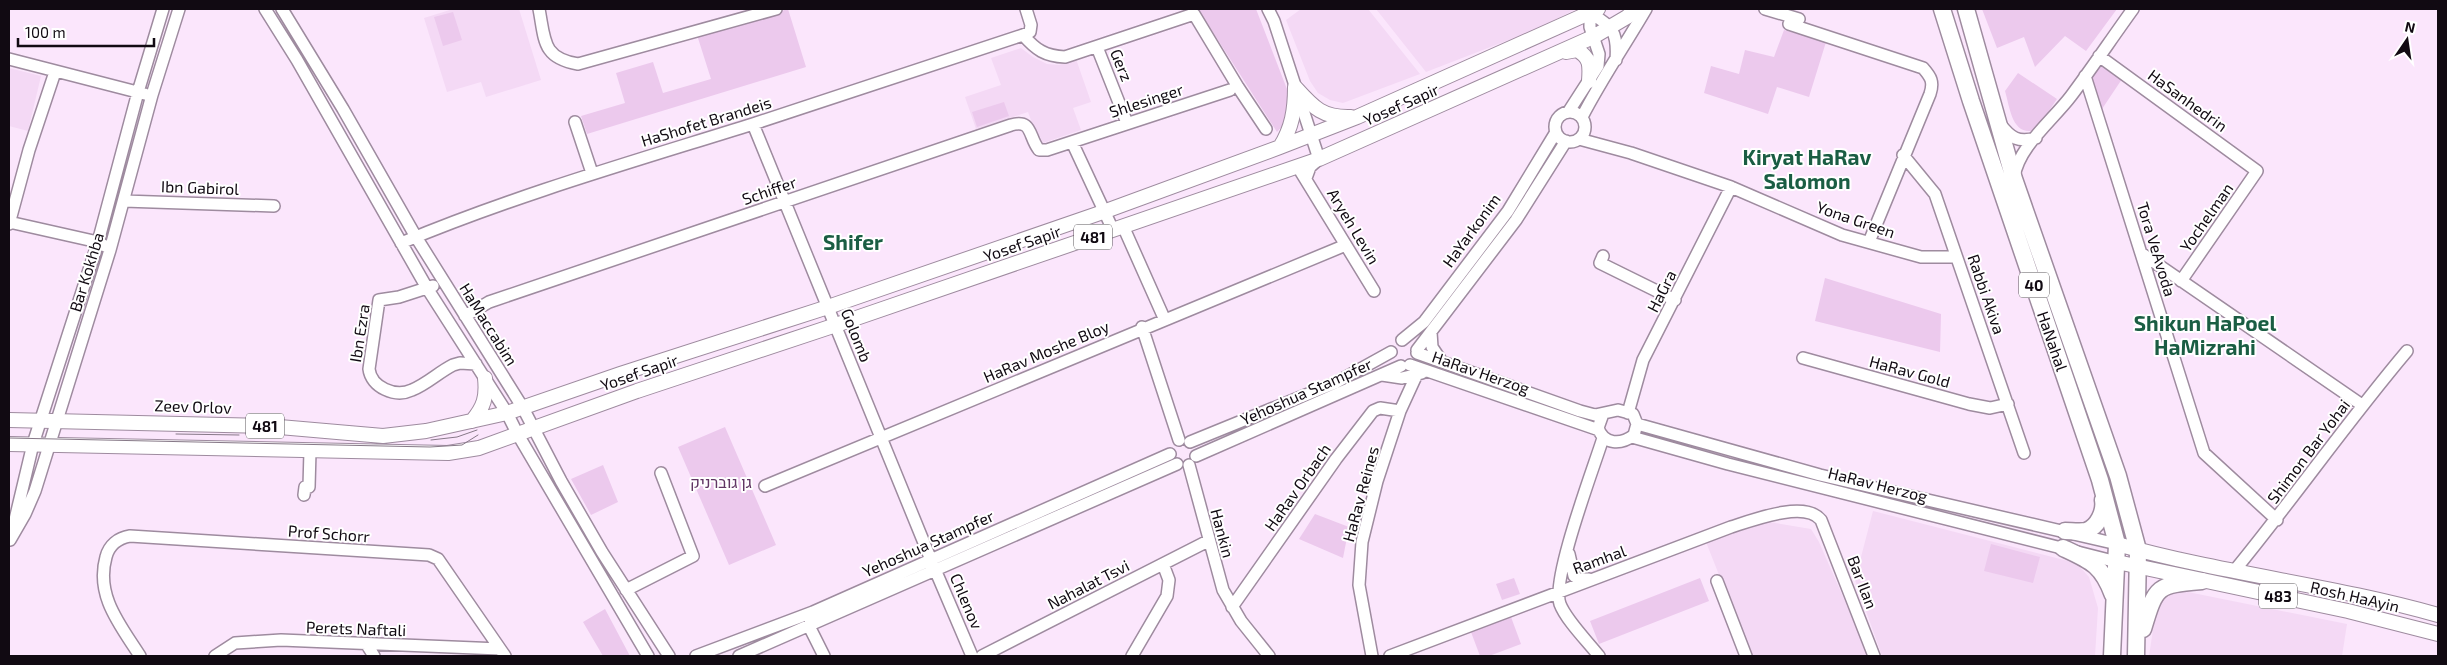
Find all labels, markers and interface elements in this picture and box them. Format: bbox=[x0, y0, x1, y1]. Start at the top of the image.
scale bar bbox=[18, 15, 154, 47]
north arrow bbox=[2382, 15, 2432, 65]
text: N bbox=[2403, 17, 2417, 36]
text: 100 m bbox=[25, 23, 66, 41]
street label: Gerz bbox=[1107, 46, 1137, 84]
street label: HaSanhedrin bbox=[2145, 65, 2231, 135]
street label: Shlesinger bbox=[1107, 79, 1186, 121]
street label: Yosef Sapir bbox=[1360, 79, 1442, 129]
street label: HaShofet Brandeis bbox=[639, 92, 773, 150]
district label: Kiryat HaRav Salomon bbox=[1743, 144, 1871, 193]
street label: Schiffer bbox=[739, 172, 799, 208]
street label: Ibn Gabirol bbox=[161, 176, 240, 198]
street label: Yochelman bbox=[2175, 179, 2237, 255]
street label: Aryeh Levin bbox=[1324, 185, 1384, 267]
street label: HaYarkonim bbox=[1438, 190, 1504, 270]
street label: Yona Green bbox=[1814, 197, 1898, 241]
street label: Tora VeAvoda bbox=[2134, 199, 2180, 299]
street label: Yosef Sapir bbox=[981, 221, 1064, 265]
road number: 481 bbox=[1074, 224, 1112, 250]
district label: Shifer bbox=[823, 229, 883, 254]
street label: Bar Kokhba bbox=[65, 230, 107, 314]
street label: Rabbi Akiva bbox=[1964, 252, 2010, 336]
street label: HaGra bbox=[1642, 267, 1680, 315]
road number: 40 bbox=[2019, 272, 2049, 298]
street label: HaMaccabim bbox=[456, 279, 522, 369]
street label: Ibn Ezra bbox=[345, 303, 373, 363]
street label: Golomb bbox=[838, 305, 876, 365]
street label: HaNahal bbox=[2034, 308, 2072, 374]
district label: Shikun HaPoel HaMizrahi bbox=[2134, 310, 2276, 359]
street label: HaRav Moshe Bloy bbox=[980, 316, 1112, 386]
street label: HaRav Herzog bbox=[1430, 346, 1532, 398]
street label: Yosef Sapir bbox=[598, 350, 681, 394]
street label: HaRav Gold bbox=[1868, 351, 1952, 391]
street label: Yehoshua Stampfer bbox=[1237, 353, 1375, 429]
street label: Zeev Orlov bbox=[154, 395, 232, 417]
street label: Shimon Bar Yohai bbox=[2263, 395, 2353, 507]
road number: 481 bbox=[246, 414, 284, 438]
street label: HaRav Orbach bbox=[1260, 440, 1334, 534]
street label: HaRav Reines bbox=[1338, 444, 1382, 544]
street label: HaRav Herzog bbox=[1826, 462, 1930, 506]
park label: גן גוברניק bbox=[690, 472, 752, 491]
street label: Yehoshua Stampfer bbox=[859, 505, 997, 581]
street label: Hankin bbox=[1207, 506, 1239, 560]
street label: Prof Schorr bbox=[287, 521, 371, 545]
street label: Ramhal bbox=[1570, 540, 1629, 577]
street label: Bar Ilan bbox=[1844, 553, 1882, 611]
street label: Nahalat Tsvi bbox=[1044, 555, 1132, 613]
street label: Chlenov bbox=[947, 570, 987, 632]
street label: Rosh HaAyin bbox=[2309, 577, 2401, 615]
road number: 483 bbox=[2259, 584, 2297, 608]
street label: Perets Naftali bbox=[306, 617, 406, 639]

